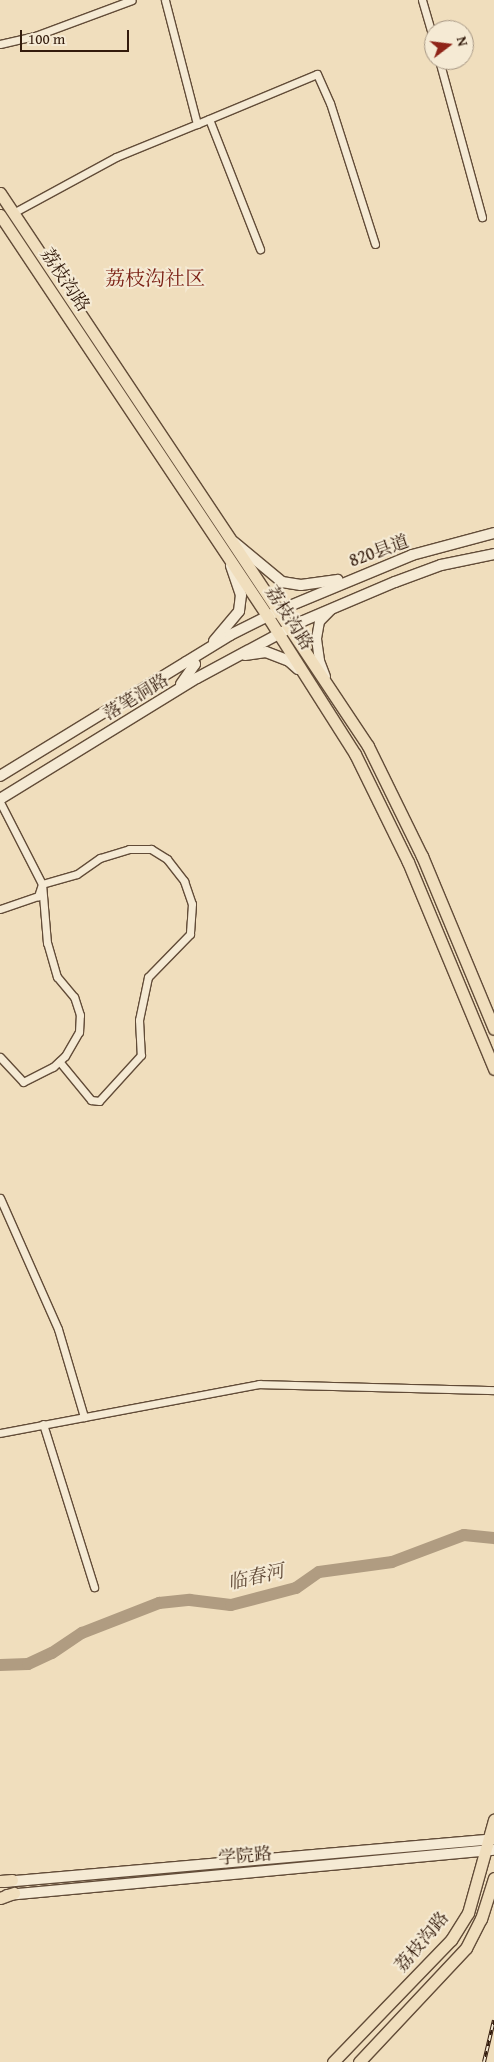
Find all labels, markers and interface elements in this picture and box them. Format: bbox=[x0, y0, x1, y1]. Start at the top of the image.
scale bar bbox=[22, 20, 131, 52]
north arrow bbox=[424, 20, 474, 70]
text: 100 m bbox=[28, 28, 65, 49]
text: N bbox=[452, 34, 473, 48]
street label: 荔枝沟路 bbox=[36, 244, 94, 316]
district label: 荔枝沟社区 bbox=[105, 265, 205, 289]
street label: 820县道 bbox=[346, 530, 412, 572]
street label: 荔枝沟路 bbox=[260, 582, 318, 654]
street label: 落笔洞路 bbox=[100, 669, 172, 725]
water label: 临春河 bbox=[226, 1559, 286, 1595]
street label: 学院路 bbox=[217, 1843, 273, 1869]
street label: 荔枝沟路 bbox=[391, 1907, 453, 1977]

